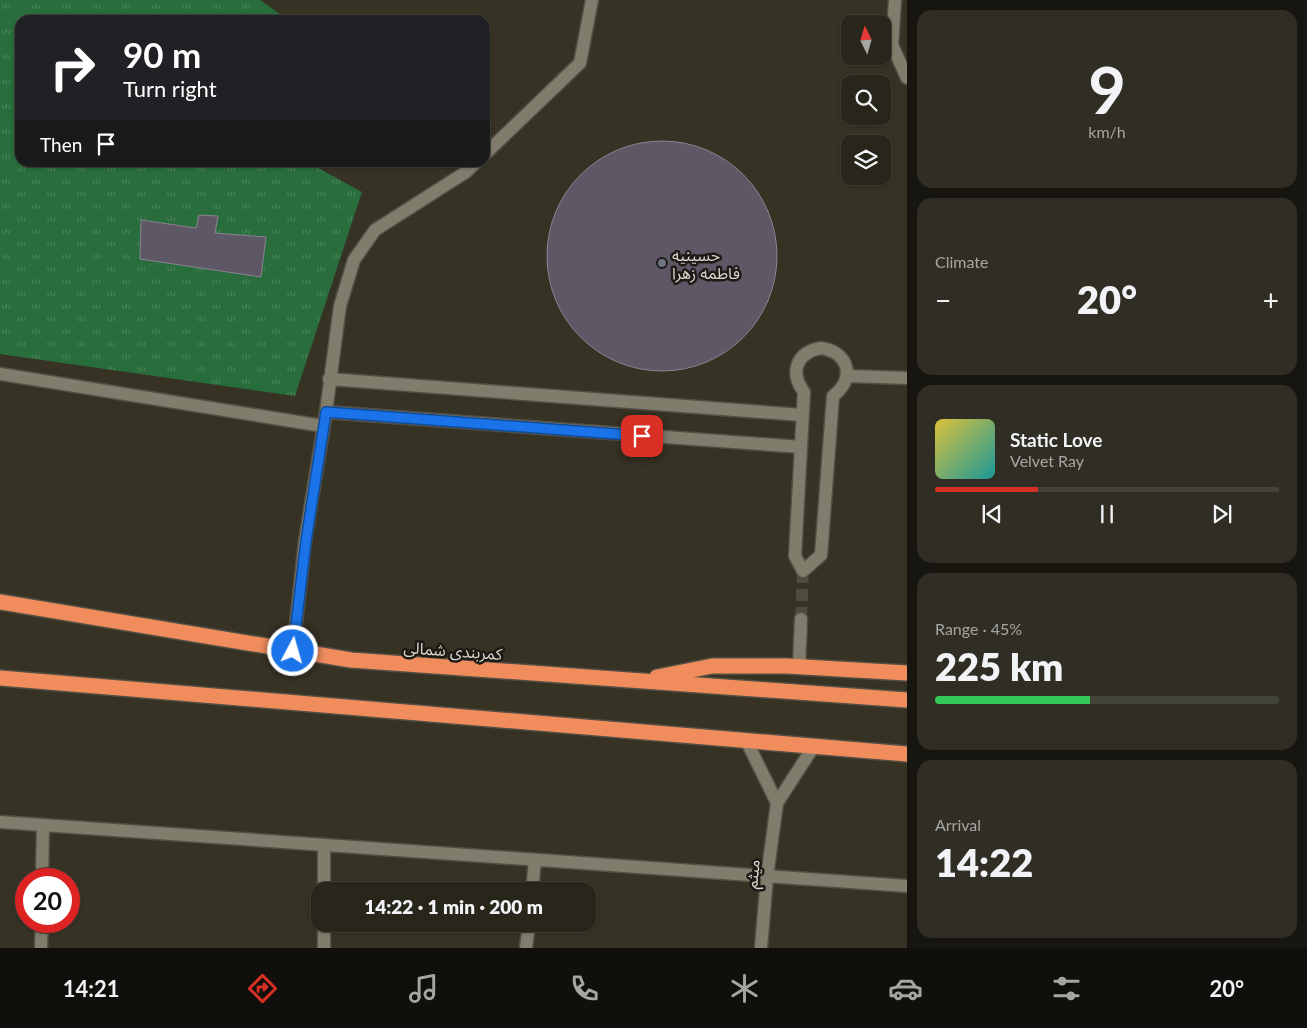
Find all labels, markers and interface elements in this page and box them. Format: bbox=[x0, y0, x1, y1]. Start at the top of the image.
north arrow bbox=[841, 15, 891, 65]
map controls bbox=[841, 15, 891, 185]
text: 90 m bbox=[123, 33, 201, 75]
icon: right bbox=[40, 35, 105, 100]
text: 9 bbox=[1088, 50, 1126, 128]
text: Turn right bbox=[123, 75, 217, 102]
button: search bbox=[841, 75, 891, 125]
text: km/h bbox=[1088, 122, 1126, 141]
icon: arrive bbox=[92, 130, 120, 158]
text: Then bbox=[40, 133, 82, 156]
button: layers bbox=[841, 135, 891, 185]
place label: حسینیه فاطمه زهرا bbox=[672, 245, 740, 283]
text: Climate bbox=[935, 252, 988, 271]
marker: حسینیه فاطمه زهرا bbox=[656, 257, 668, 269]
text: 20° bbox=[1077, 276, 1137, 322]
text: − bbox=[935, 283, 951, 317]
text: + bbox=[1263, 283, 1279, 317]
pin bbox=[621, 415, 663, 457]
icon: arrive bbox=[628, 422, 656, 450]
text: Static Love bbox=[1010, 428, 1102, 451]
text: Velvet Ray bbox=[1010, 451, 1084, 470]
icon: previous bbox=[978, 500, 1006, 528]
icon: pause bbox=[1093, 500, 1121, 528]
icon: next bbox=[1208, 500, 1236, 528]
text: Range · 45% bbox=[935, 619, 1022, 638]
position arrow bbox=[266, 624, 318, 676]
street label: کمربندی شمالی bbox=[403, 637, 503, 664]
text: 225 km bbox=[935, 643, 1063, 689]
text: Arrival bbox=[935, 815, 981, 834]
text: 14:22 bbox=[935, 839, 1033, 885]
street label: میثم bbox=[741, 858, 767, 890]
speed limit sign: 20 bbox=[15, 868, 80, 933]
text: 14:22 · 1 min · 200 m bbox=[364, 895, 543, 918]
icon: directions bbox=[245, 971, 280, 1006]
icon: music bbox=[406, 971, 441, 1006]
icon: phone bbox=[567, 971, 602, 1006]
icon: climate bbox=[727, 971, 762, 1006]
icon: car bbox=[888, 971, 923, 1006]
icon: filters bbox=[1049, 971, 1084, 1006]
text: 14:21 bbox=[63, 975, 120, 1002]
text: 20° bbox=[1209, 975, 1244, 1002]

